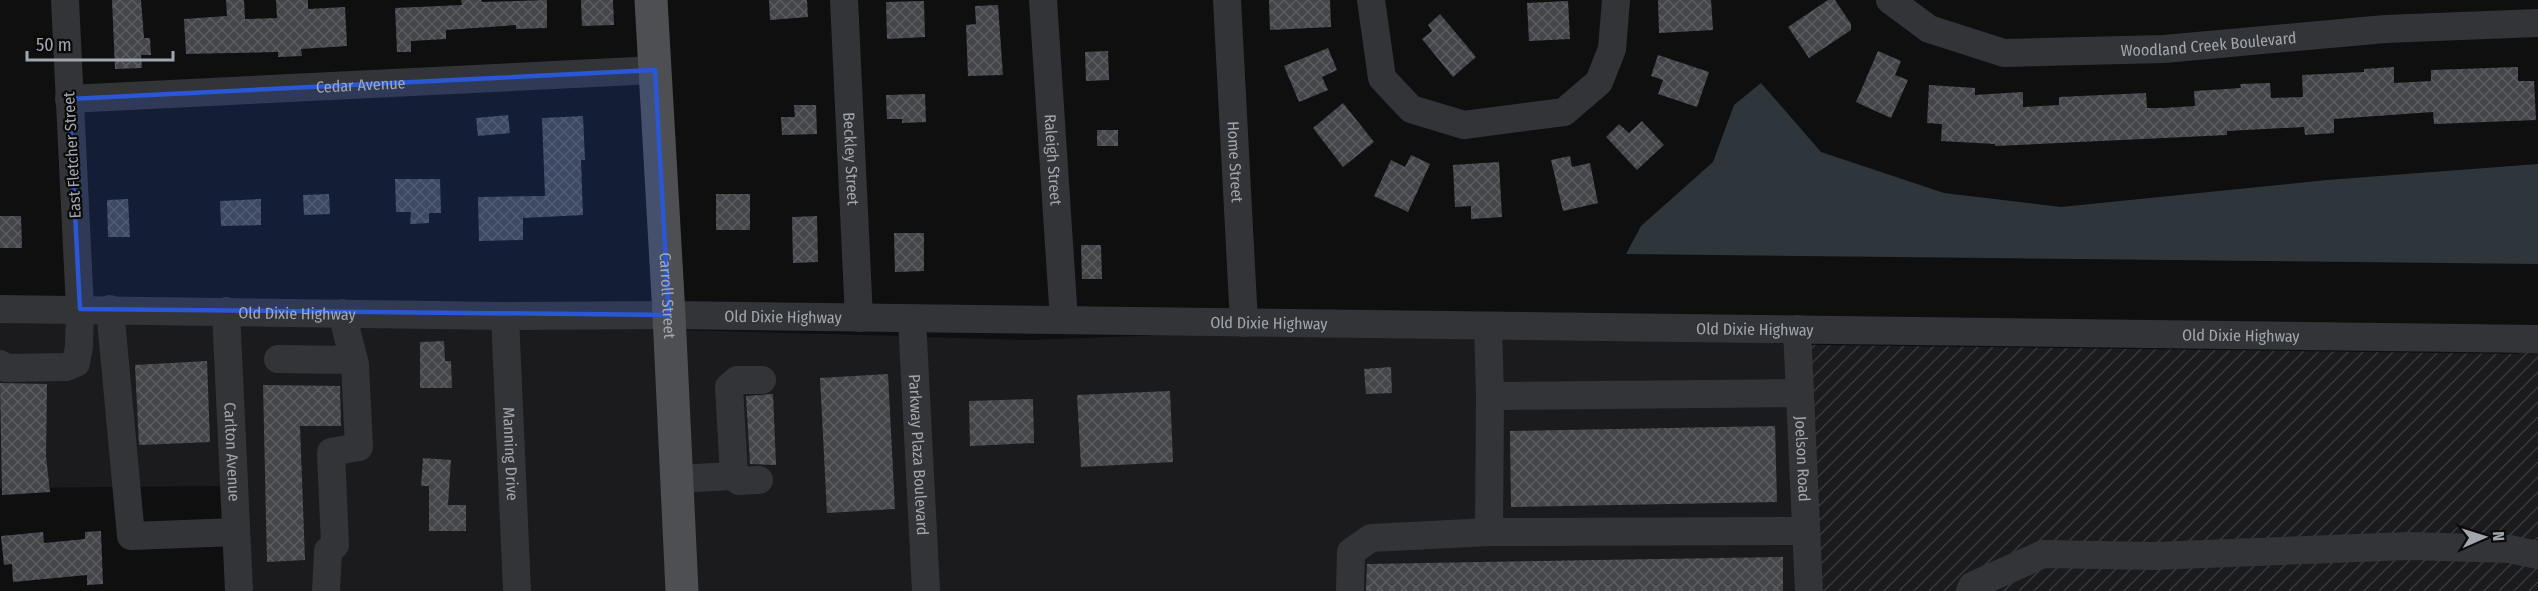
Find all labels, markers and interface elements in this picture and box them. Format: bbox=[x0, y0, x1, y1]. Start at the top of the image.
scale bar bbox=[27, 24, 172, 62]
street label: Woodland Creek Boulevard bbox=[2120, 28, 2297, 60]
text: 50 m bbox=[36, 34, 72, 56]
street label: Cedar Avenue bbox=[315, 73, 406, 96]
street label: East Fletcher Street bbox=[59, 91, 85, 219]
street label: Beckley Street bbox=[840, 112, 863, 207]
street label: Raleigh Street bbox=[1041, 113, 1066, 207]
street label: Home Street bbox=[1224, 121, 1247, 204]
street label: Carroll Street bbox=[656, 252, 680, 340]
street label: Old Dixie Highway bbox=[238, 303, 357, 323]
street label: Old Dixie Highway bbox=[724, 306, 843, 327]
street label: Old Dixie Highway bbox=[1210, 312, 1329, 333]
street label: Old Dixie Highway bbox=[1696, 319, 1815, 339]
street label: Old Dixie Highway bbox=[2182, 325, 2300, 345]
street label: Parkway Plaza Boulevard bbox=[905, 374, 933, 536]
street label: Carlton Avenue bbox=[221, 402, 244, 502]
street label: Manning Drive bbox=[499, 407, 523, 501]
street label: Joelson Road bbox=[1791, 416, 1814, 502]
north arrow bbox=[2454, 507, 2514, 567]
text: N bbox=[2489, 531, 2508, 542]

